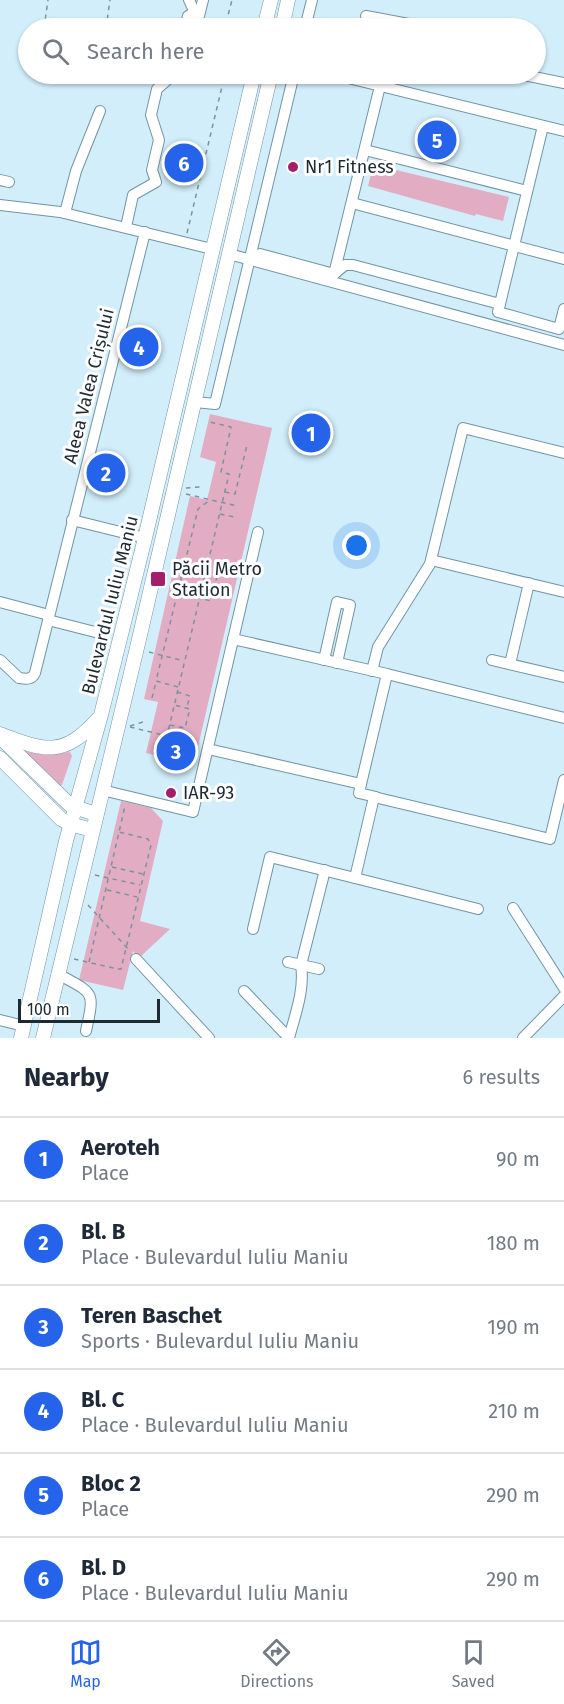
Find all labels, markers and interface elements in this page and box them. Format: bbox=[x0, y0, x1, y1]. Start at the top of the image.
search box bbox=[18, 18, 546, 84]
icon: search bbox=[39, 35, 72, 68]
text: Search here bbox=[87, 38, 205, 65]
pin: 5 bbox=[418, 118, 456, 162]
pin: 6 bbox=[164, 140, 204, 186]
place label: Nr1 Fitness bbox=[305, 156, 394, 178]
marker: Nr1 Fitness bbox=[286, 160, 300, 174]
street label: Aleea Valea Crișului bbox=[59, 306, 120, 466]
pin: 4 bbox=[120, 324, 158, 370]
pin: 1 bbox=[292, 410, 330, 456]
pin: 2 bbox=[86, 450, 126, 496]
street label: Bulevardul Iuliu Maniu bbox=[77, 513, 143, 697]
your location bbox=[342, 531, 371, 560]
place label: Păcii Metro Station bbox=[172, 558, 262, 601]
marker: Păcii Metro Station bbox=[149, 570, 167, 588]
pin: 3 bbox=[156, 728, 195, 774]
place label: IAR-93 bbox=[183, 782, 234, 804]
marker: IAR-93 bbox=[164, 786, 178, 800]
scale bar bbox=[18, 996, 160, 1024]
text: 100 m bbox=[27, 1000, 70, 1019]
text: Nearby bbox=[24, 1062, 109, 1093]
text: 6 results bbox=[463, 1065, 540, 1089]
text: Aeroteh bbox=[81, 1134, 160, 1161]
text: 1 bbox=[39, 1147, 48, 1171]
text: 90 m bbox=[496, 1147, 540, 1171]
text: Place bbox=[81, 1161, 129, 1185]
text: Bl. B bbox=[81, 1218, 125, 1245]
text: 2 bbox=[38, 1231, 49, 1255]
text: 180 m bbox=[487, 1231, 540, 1255]
text: Place · Bulevardul Iuliu Maniu bbox=[81, 1245, 349, 1269]
text: Teren Baschet bbox=[81, 1302, 222, 1329]
text: 3 bbox=[38, 1315, 49, 1339]
text: 190 m bbox=[487, 1315, 540, 1339]
text: Sports · Bulevardul Iuliu Maniu bbox=[81, 1329, 359, 1353]
text: Bl. C bbox=[81, 1386, 124, 1413]
text: 4 bbox=[38, 1399, 49, 1423]
text: 210 m bbox=[488, 1399, 540, 1423]
text: Place · Bulevardul Iuliu Maniu bbox=[81, 1413, 349, 1437]
text: Bloc 2 bbox=[81, 1470, 141, 1497]
text: 5 bbox=[38, 1483, 49, 1507]
text: 290 m bbox=[486, 1483, 540, 1507]
text: Place bbox=[81, 1497, 129, 1521]
text: Bl. D bbox=[81, 1554, 126, 1581]
text: 6 bbox=[38, 1567, 49, 1591]
text: 290 m bbox=[486, 1567, 540, 1591]
text: Place · Bulevardul Iuliu Maniu bbox=[81, 1581, 349, 1605]
tab: Map bbox=[69, 1636, 102, 1691]
tab: Directions bbox=[240, 1636, 314, 1691]
tab: Saved bbox=[452, 1636, 495, 1691]

